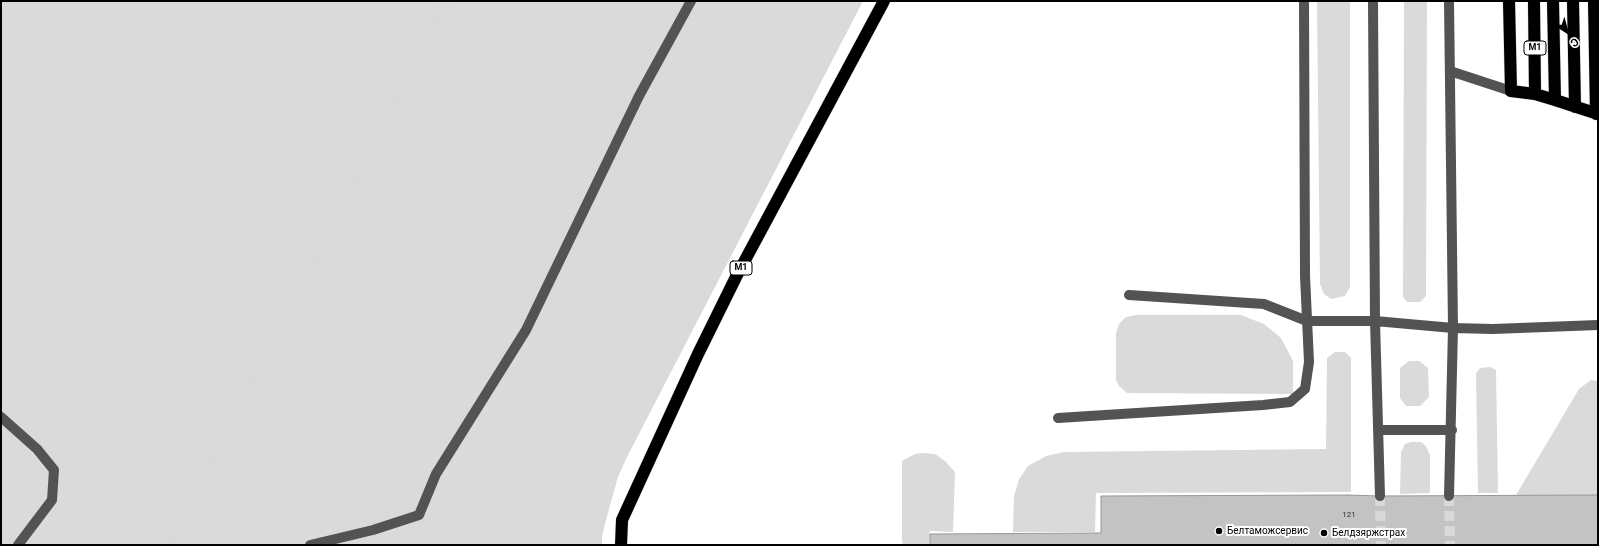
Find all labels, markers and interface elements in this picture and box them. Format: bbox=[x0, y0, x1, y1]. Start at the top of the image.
north arrow bbox=[1547, 12, 1587, 52]
text: С bbox=[1568, 35, 1581, 49]
road number: М1 bbox=[1524, 41, 1546, 55]
road number: М1 bbox=[730, 261, 752, 275]
house number: 121 bbox=[1342, 510, 1356, 520]
place label: Белтаможсервис bbox=[1227, 525, 1308, 537]
marker: Белтаможсервис bbox=[1214, 526, 1224, 536]
place label: Белдзяржстрах bbox=[1332, 527, 1405, 539]
marker: Белдзяржстрах bbox=[1319, 528, 1329, 538]

